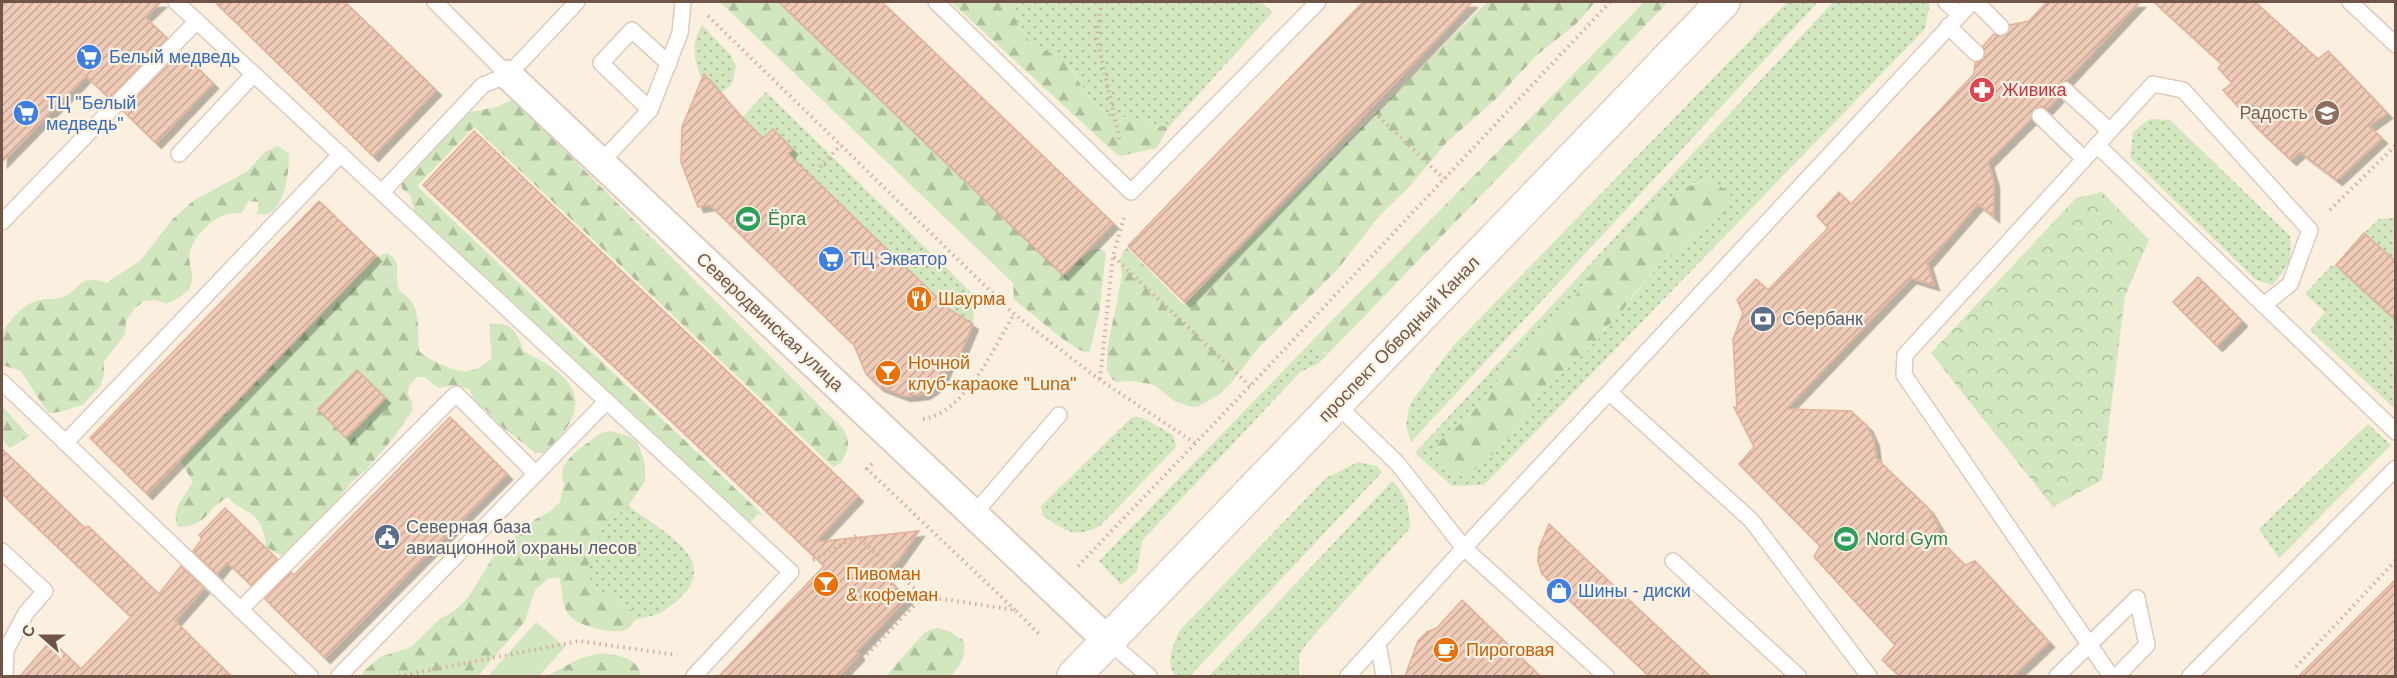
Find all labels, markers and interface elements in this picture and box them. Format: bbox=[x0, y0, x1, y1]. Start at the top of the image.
supermarket icon: Белый медведь bbox=[74, 42, 104, 72]
place label: Белый медведь bbox=[109, 47, 240, 67]
pharmacy icon: Живика bbox=[1967, 75, 1997, 105]
place label: Живика bbox=[2002, 80, 2068, 100]
place label: ТЦ "Белый медведь" bbox=[46, 93, 136, 134]
supermarket icon: ТЦ "Белый медведь" bbox=[11, 98, 41, 128]
school or university icon: Радость bbox=[2312, 98, 2342, 128]
place label: Радость bbox=[2239, 103, 2308, 123]
sports icon: Ёрга bbox=[733, 204, 763, 234]
place label: Ёрга bbox=[768, 209, 807, 229]
supermarket icon: ТЦ Экватор bbox=[816, 244, 846, 274]
street label: Северодвинская улица bbox=[692, 249, 848, 396]
place label: ТЦ Экватор bbox=[850, 249, 947, 269]
street label: проспект Обводный Канал bbox=[1315, 252, 1483, 426]
restaurant icon: Шаурма bbox=[904, 284, 934, 314]
place label: Шаурма bbox=[938, 289, 1006, 309]
bank icon: Сбербанк bbox=[1748, 304, 1778, 334]
place label: Сбербанк bbox=[1782, 309, 1863, 329]
place label: Ночной клуб-караоке "Luna" bbox=[908, 353, 1076, 394]
bar icon: Ночной клуб-караоке "Luna" bbox=[873, 358, 903, 388]
place label: Северная база авиационной охраны лесов bbox=[406, 517, 637, 558]
public building icon: Северная база авиационной охраны лесов bbox=[372, 522, 402, 552]
sports icon: Nord Gym bbox=[1831, 524, 1861, 554]
place label: Nord Gym bbox=[1866, 529, 1948, 549]
place label: Пивоман & кофеман bbox=[846, 564, 938, 605]
bar icon: Пивоман & кофеман bbox=[811, 569, 841, 599]
shop icon: Шины - диски bbox=[1544, 576, 1574, 606]
place label: Шины - диски bbox=[1578, 581, 1691, 601]
north arrow bbox=[12, 606, 72, 666]
text: С bbox=[18, 622, 39, 639]
cafe icon: Пироговая bbox=[1431, 635, 1461, 665]
place label: Пироговая bbox=[1466, 640, 1554, 660]

